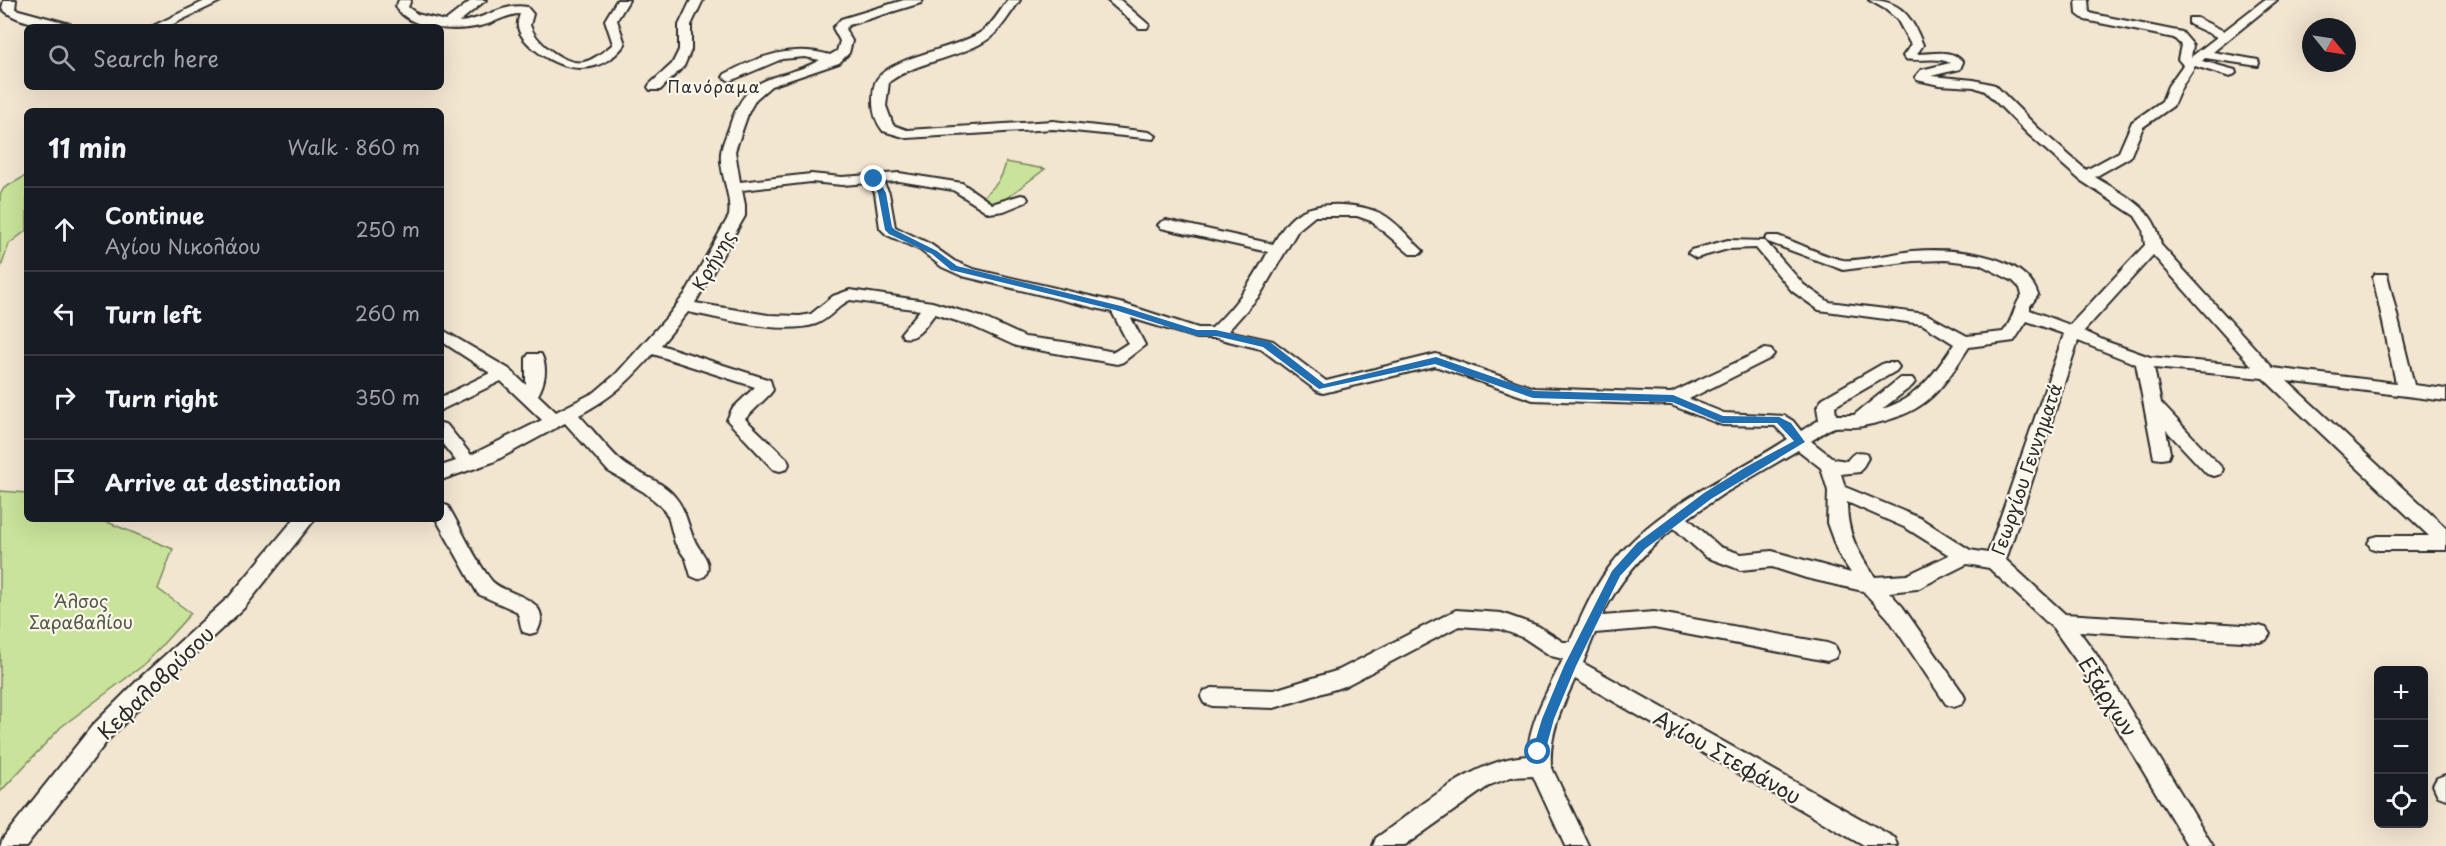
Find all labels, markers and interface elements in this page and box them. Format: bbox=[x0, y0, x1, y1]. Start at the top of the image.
north arrow bbox=[2302, 18, 2356, 72]
search box bbox=[24, 24, 444, 90]
icon: search bbox=[45, 41, 78, 74]
text: Search here bbox=[93, 41, 219, 74]
district label: Πανόραμα bbox=[667, 74, 761, 98]
text: 11 min bbox=[48, 128, 127, 167]
text: Walk · 860 m bbox=[288, 132, 420, 162]
route end bbox=[860, 165, 886, 191]
text: Continue bbox=[105, 198, 204, 231]
icon: ahead bbox=[48, 213, 81, 246]
text: 250 m bbox=[356, 214, 420, 244]
street label: Κρήνης bbox=[685, 225, 741, 295]
text: Αγίου Νικολάου bbox=[105, 231, 261, 261]
icon: left bbox=[48, 297, 81, 330]
text: Turn left bbox=[105, 297, 202, 330]
text: 260 m bbox=[355, 298, 420, 328]
street label: Γεωργίου Γεννηματά bbox=[1984, 379, 2068, 559]
icon: right bbox=[48, 381, 81, 414]
text: Turn right bbox=[105, 381, 218, 414]
text: 350 m bbox=[355, 382, 420, 412]
icon: arrive bbox=[48, 465, 81, 498]
text: Arrive at destination bbox=[105, 465, 341, 498]
park label: Άλσος Σαραβαλίου bbox=[29, 587, 133, 635]
street label: Κεφαλοβρύσου bbox=[89, 618, 221, 746]
street label: Εξάρχων bbox=[2072, 649, 2146, 743]
map controls bbox=[2374, 666, 2428, 828]
button: + bbox=[2374, 666, 2428, 720]
street label: Αγίου Στεφάνου bbox=[1648, 701, 1808, 811]
button: − bbox=[2374, 720, 2428, 774]
route start bbox=[1524, 738, 1550, 764]
button: locate bbox=[2374, 774, 2428, 828]

